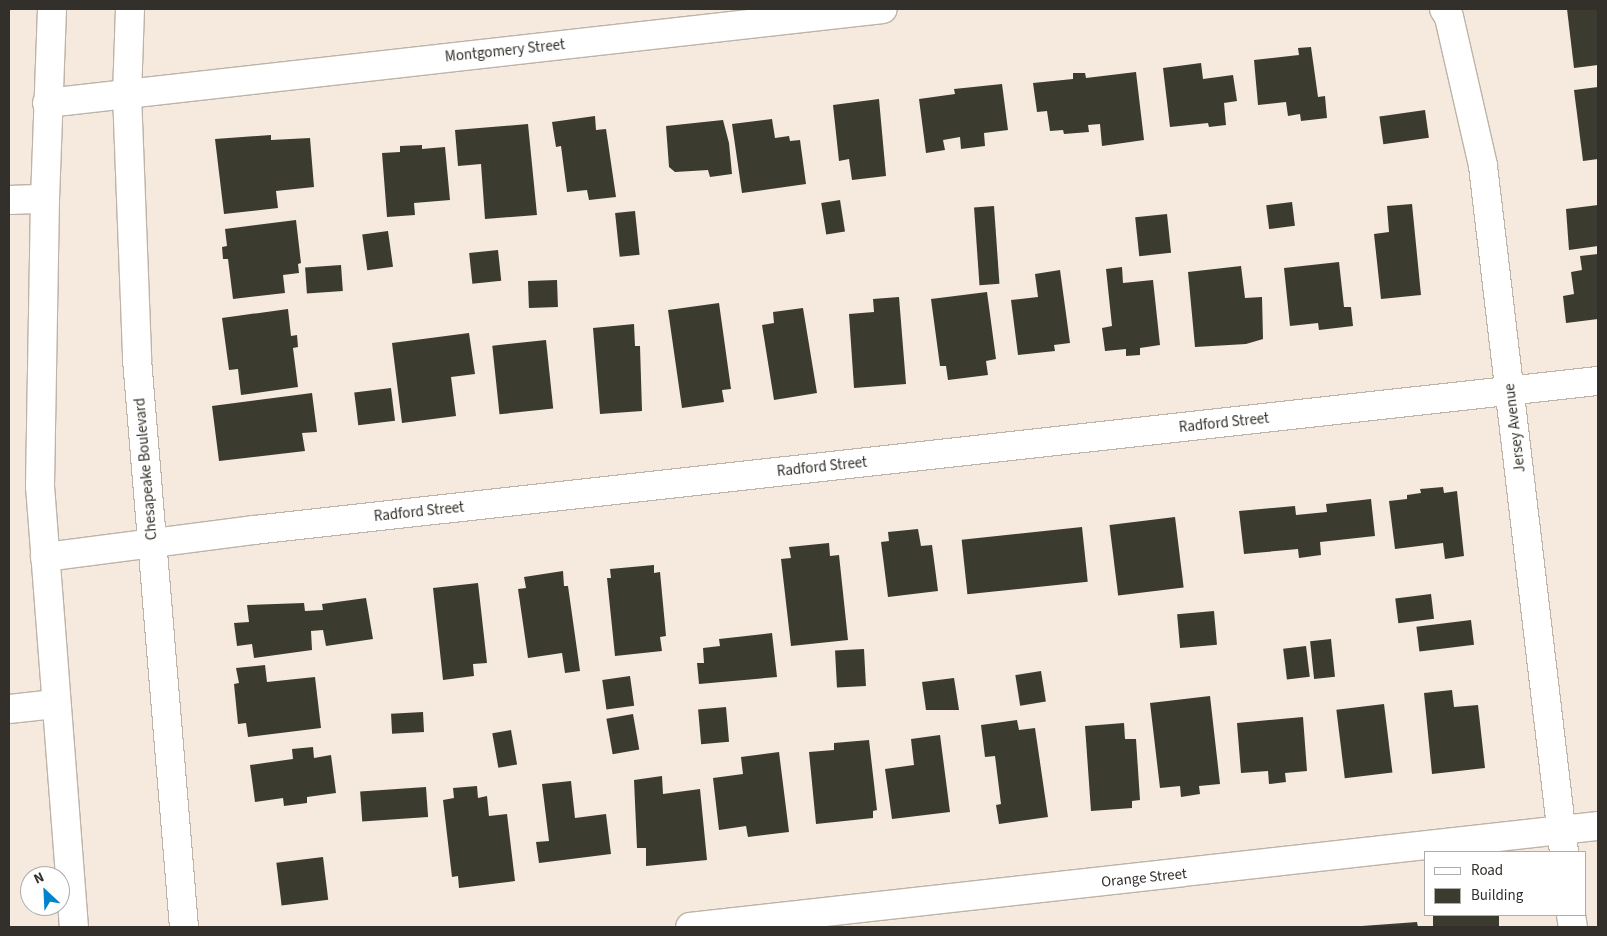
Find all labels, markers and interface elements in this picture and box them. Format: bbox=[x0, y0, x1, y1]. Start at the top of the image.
street label: Montgomery Street bbox=[444, 36, 566, 66]
street label: Jersey Avenue bbox=[1501, 382, 1529, 474]
street label: Chesapeake Boulevard bbox=[131, 397, 161, 541]
street label: Radford Street bbox=[1178, 409, 1270, 437]
street label: Radford Street bbox=[776, 453, 868, 481]
street label: Radford Street bbox=[373, 498, 465, 526]
legend bbox=[1424, 851, 1587, 916]
text: Road bbox=[1471, 860, 1503, 881]
street label: Orange Street bbox=[1100, 865, 1188, 891]
north arrow bbox=[20, 866, 70, 916]
text: N bbox=[31, 867, 48, 889]
text: Building bbox=[1471, 885, 1523, 906]

